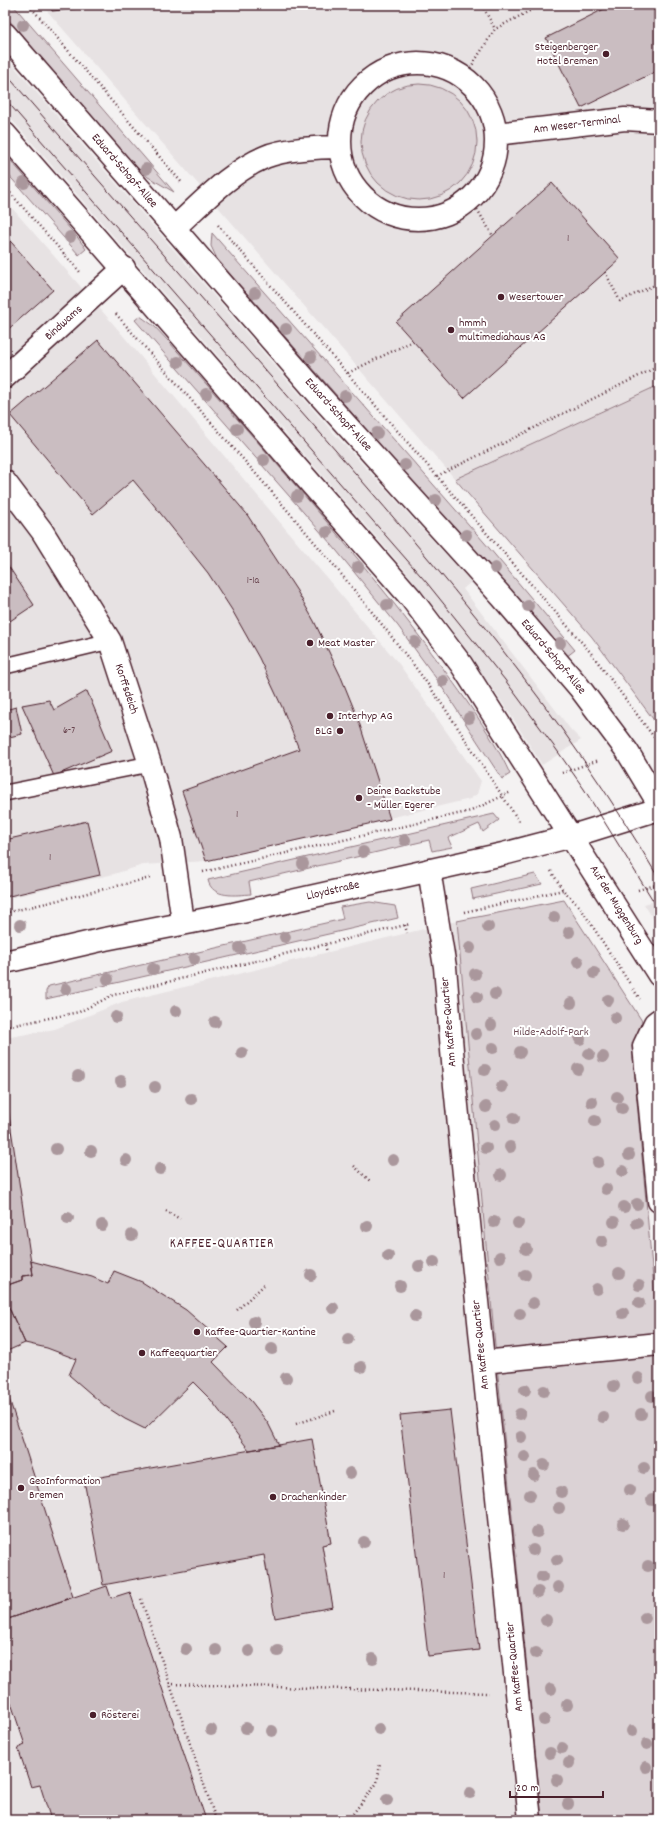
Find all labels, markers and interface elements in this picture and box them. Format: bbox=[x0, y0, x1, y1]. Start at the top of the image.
place label: Steigenberger Hotel Bremen bbox=[535, 39, 599, 70]
marker: Steigenberger Hotel Bremen bbox=[601, 49, 611, 59]
street label: Am Weser-Terminal bbox=[532, 111, 622, 139]
street label: Eduard-Schopf-Allee bbox=[87, 130, 161, 212]
house number: 1 bbox=[567, 232, 569, 246]
place label: Wesertower bbox=[509, 289, 564, 306]
marker: Wesertower bbox=[496, 292, 506, 302]
street label: Bindwams bbox=[41, 301, 87, 345]
place label: hmmh multimediahaus AG bbox=[459, 315, 546, 346]
marker: hmmh multimediahaus AG bbox=[446, 325, 456, 335]
street label: Eduard-Schopf-Allee bbox=[300, 374, 376, 456]
house number: 1-1a bbox=[247, 574, 260, 588]
street label: Eduard-Schopf-Allee bbox=[516, 616, 590, 698]
place label: Meat Master bbox=[318, 635, 376, 652]
marker: Meat Master bbox=[305, 638, 315, 648]
street label: Korffsdeich bbox=[110, 662, 142, 716]
place label: Interhyp AG bbox=[338, 708, 393, 725]
marker: Interhyp AG bbox=[325, 711, 335, 721]
place label: BLG bbox=[315, 723, 332, 740]
house number: 6-7 bbox=[63, 724, 75, 738]
marker: BLG bbox=[335, 726, 345, 736]
place label: Deine Backstube - Müller Egerer bbox=[367, 783, 440, 814]
marker: Deine Backstube - Müller Egerer bbox=[354, 793, 364, 803]
house number: 1 bbox=[236, 808, 238, 822]
house number: 1 bbox=[49, 851, 51, 865]
street label: Auf der Muggenburg bbox=[585, 862, 647, 948]
street label: Lloydstraße bbox=[305, 877, 361, 905]
street label: Am Kaffee-Quartier bbox=[437, 976, 461, 1068]
park label: Hilde-Adolf-Park bbox=[513, 1024, 589, 1041]
district label: KAFFEE-QUARTIER bbox=[170, 1235, 274, 1254]
street label: Am Kaffee-Quartier bbox=[468, 1299, 494, 1391]
place label: Kaffee-Quartier-Kantine bbox=[205, 1324, 316, 1341]
marker: Kaffee-Quartier-Kantine bbox=[192, 1327, 202, 1337]
place label: Kaffeequartier bbox=[150, 1345, 217, 1362]
marker: Kaffeequartier bbox=[137, 1348, 147, 1358]
place label: GeoInformation Bremen bbox=[29, 1473, 101, 1504]
marker: GeoInformation Bremen bbox=[16, 1483, 26, 1493]
place label: Drachenkinder bbox=[281, 1489, 347, 1506]
marker: Drachenkinder bbox=[268, 1492, 278, 1502]
house number: 1 bbox=[443, 1569, 445, 1583]
street label: Am Kaffee-Quartier bbox=[502, 1621, 528, 1713]
place label: Rösterei bbox=[101, 1707, 139, 1724]
marker: Rösterei bbox=[88, 1710, 98, 1720]
scale bar bbox=[510, 1773, 603, 1799]
text: 20 m bbox=[516, 1780, 539, 1797]

